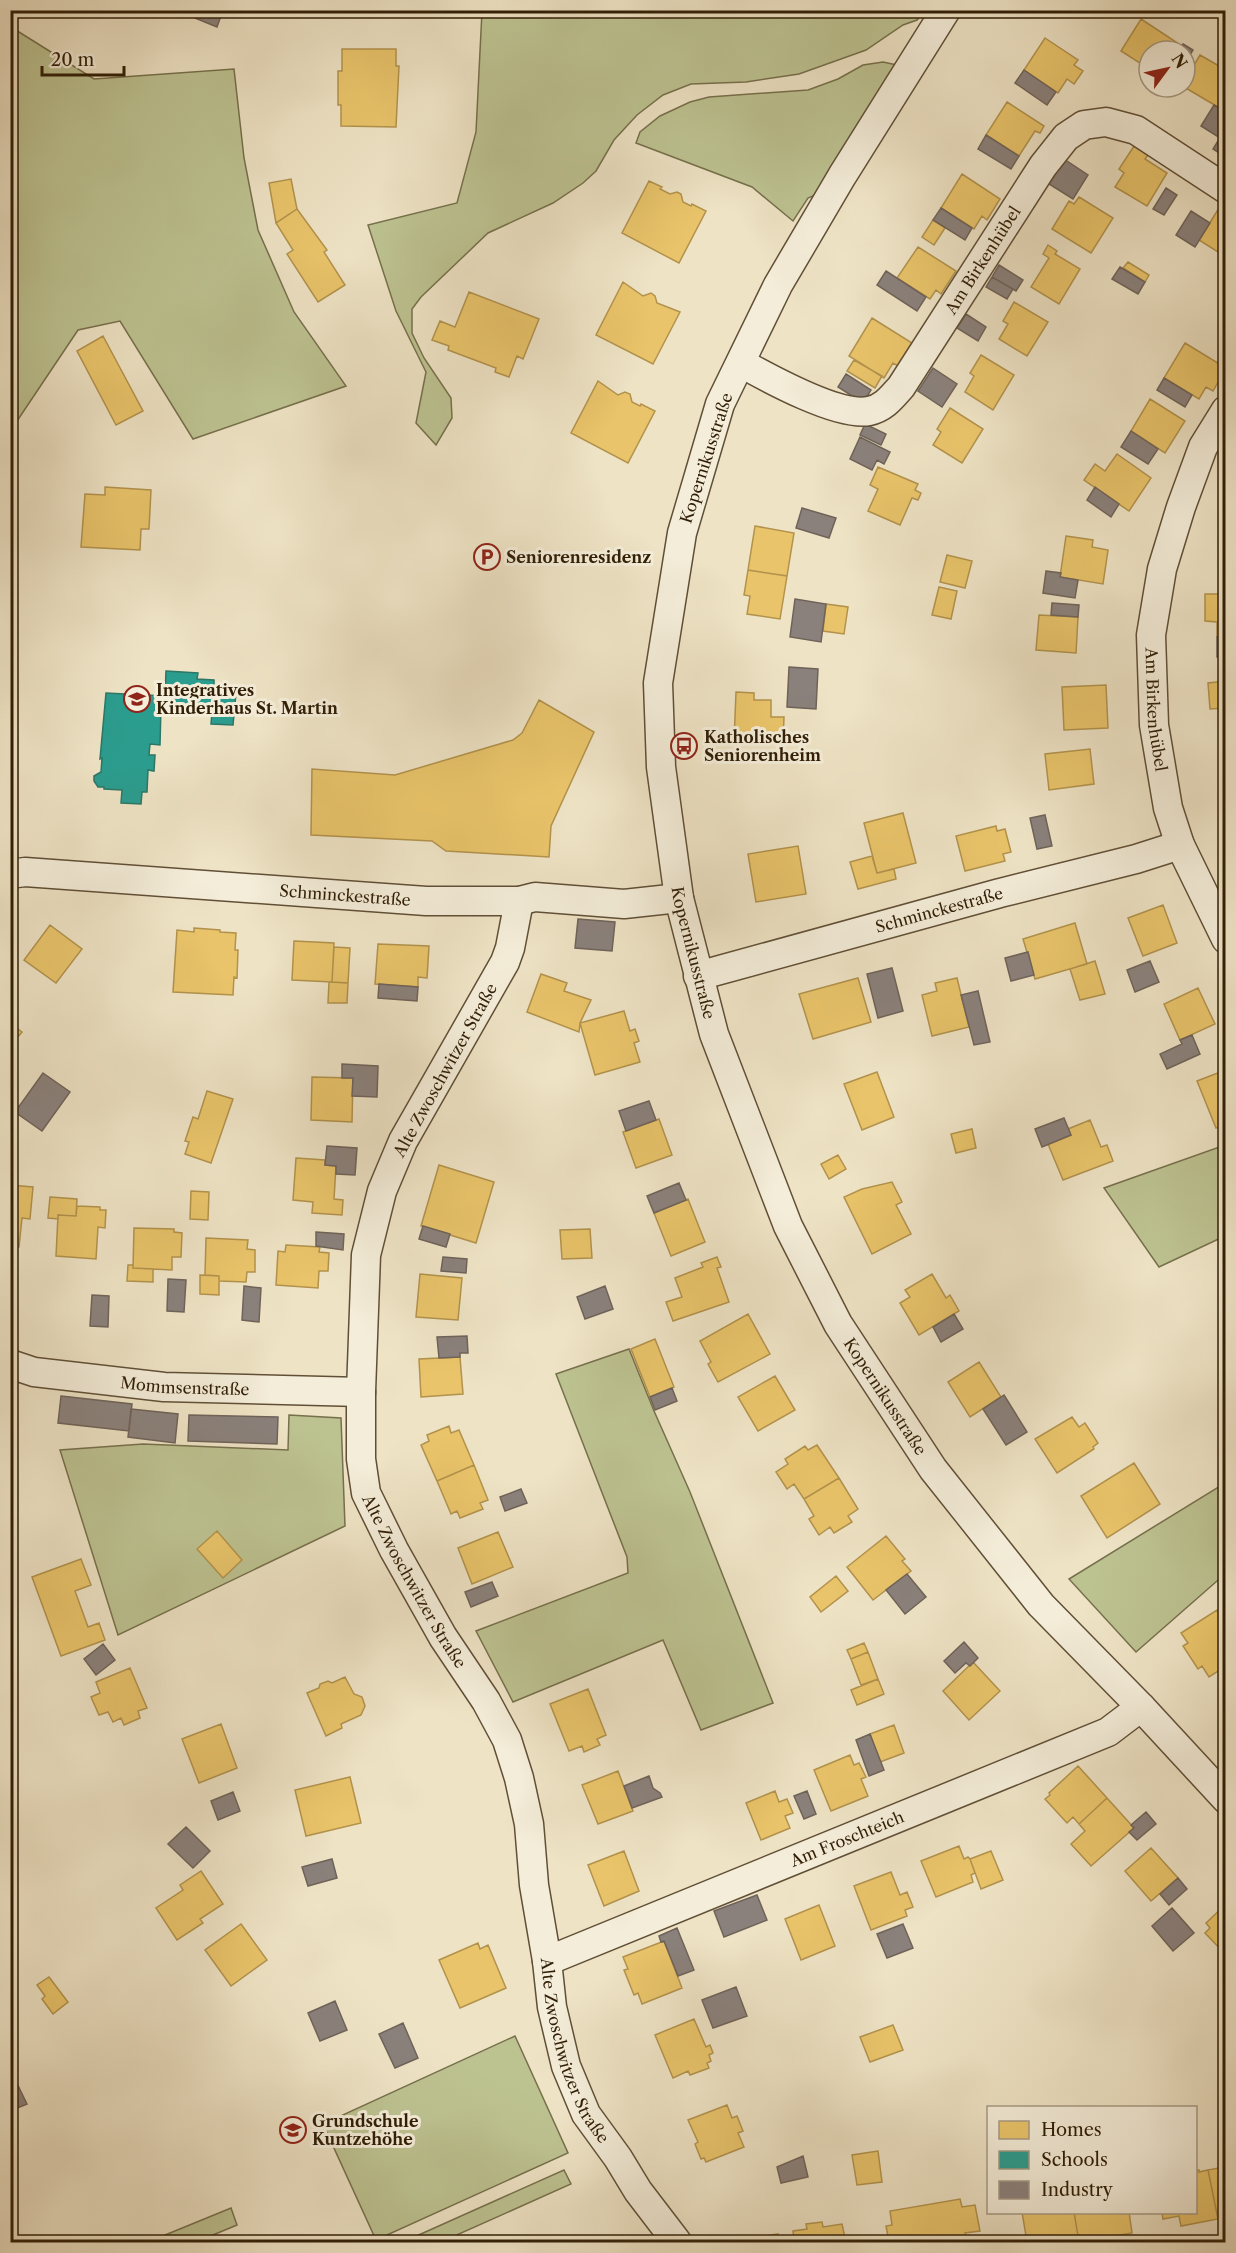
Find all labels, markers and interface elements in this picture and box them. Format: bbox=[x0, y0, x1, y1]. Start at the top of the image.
scale bar bbox=[42, 39, 124, 77]
north arrow bbox=[1137, 39, 1197, 99]
text: 20 m bbox=[51, 49, 95, 71]
text: N bbox=[1167, 50, 1192, 72]
street label: Am Birkenhübel bbox=[940, 202, 1025, 319]
street label: Kopernikusstraße bbox=[675, 390, 737, 526]
parking icon: Seniorenresidenz bbox=[472, 542, 502, 572]
place label: Seniorenresidenz bbox=[506, 547, 651, 567]
street label: Am Birkenhübel bbox=[1141, 646, 1172, 773]
place label: Integratives Kinderhaus St. Martin bbox=[156, 680, 338, 718]
school or university icon: Integratives Kinderhaus St. Martin bbox=[122, 684, 152, 714]
place label: Katholisches Seniorenheim bbox=[704, 727, 821, 765]
bus stop icon: Katholisches Seniorenheim bbox=[669, 731, 699, 761]
street label: Schminckestraße bbox=[279, 880, 411, 910]
street label: Schminckestraße bbox=[873, 883, 1005, 937]
street label: Kopernikusstraße bbox=[668, 885, 720, 1021]
street label: Alte Zwoschwitzer Straße bbox=[388, 980, 501, 1161]
street label: Kopernikusstraße bbox=[840, 1334, 931, 1459]
street label: Mommsenstraße bbox=[119, 1372, 250, 1399]
street label: Alte Zwoschwitzer Straße bbox=[358, 1490, 471, 1672]
street label: Am Froschteich bbox=[786, 1806, 907, 1871]
street label: Alte Zwoschwitzer Straße bbox=[537, 1956, 614, 2147]
legend bbox=[987, 2106, 1197, 2214]
place label: Grundschule Kuntzehöhe bbox=[312, 2111, 419, 2149]
school or university icon: Grundschule Kuntzehöhe bbox=[278, 2115, 308, 2145]
text: Homes bbox=[1041, 2119, 1102, 2141]
text: Schools bbox=[1041, 2149, 1108, 2171]
text: Industry bbox=[1041, 2179, 1114, 2201]

